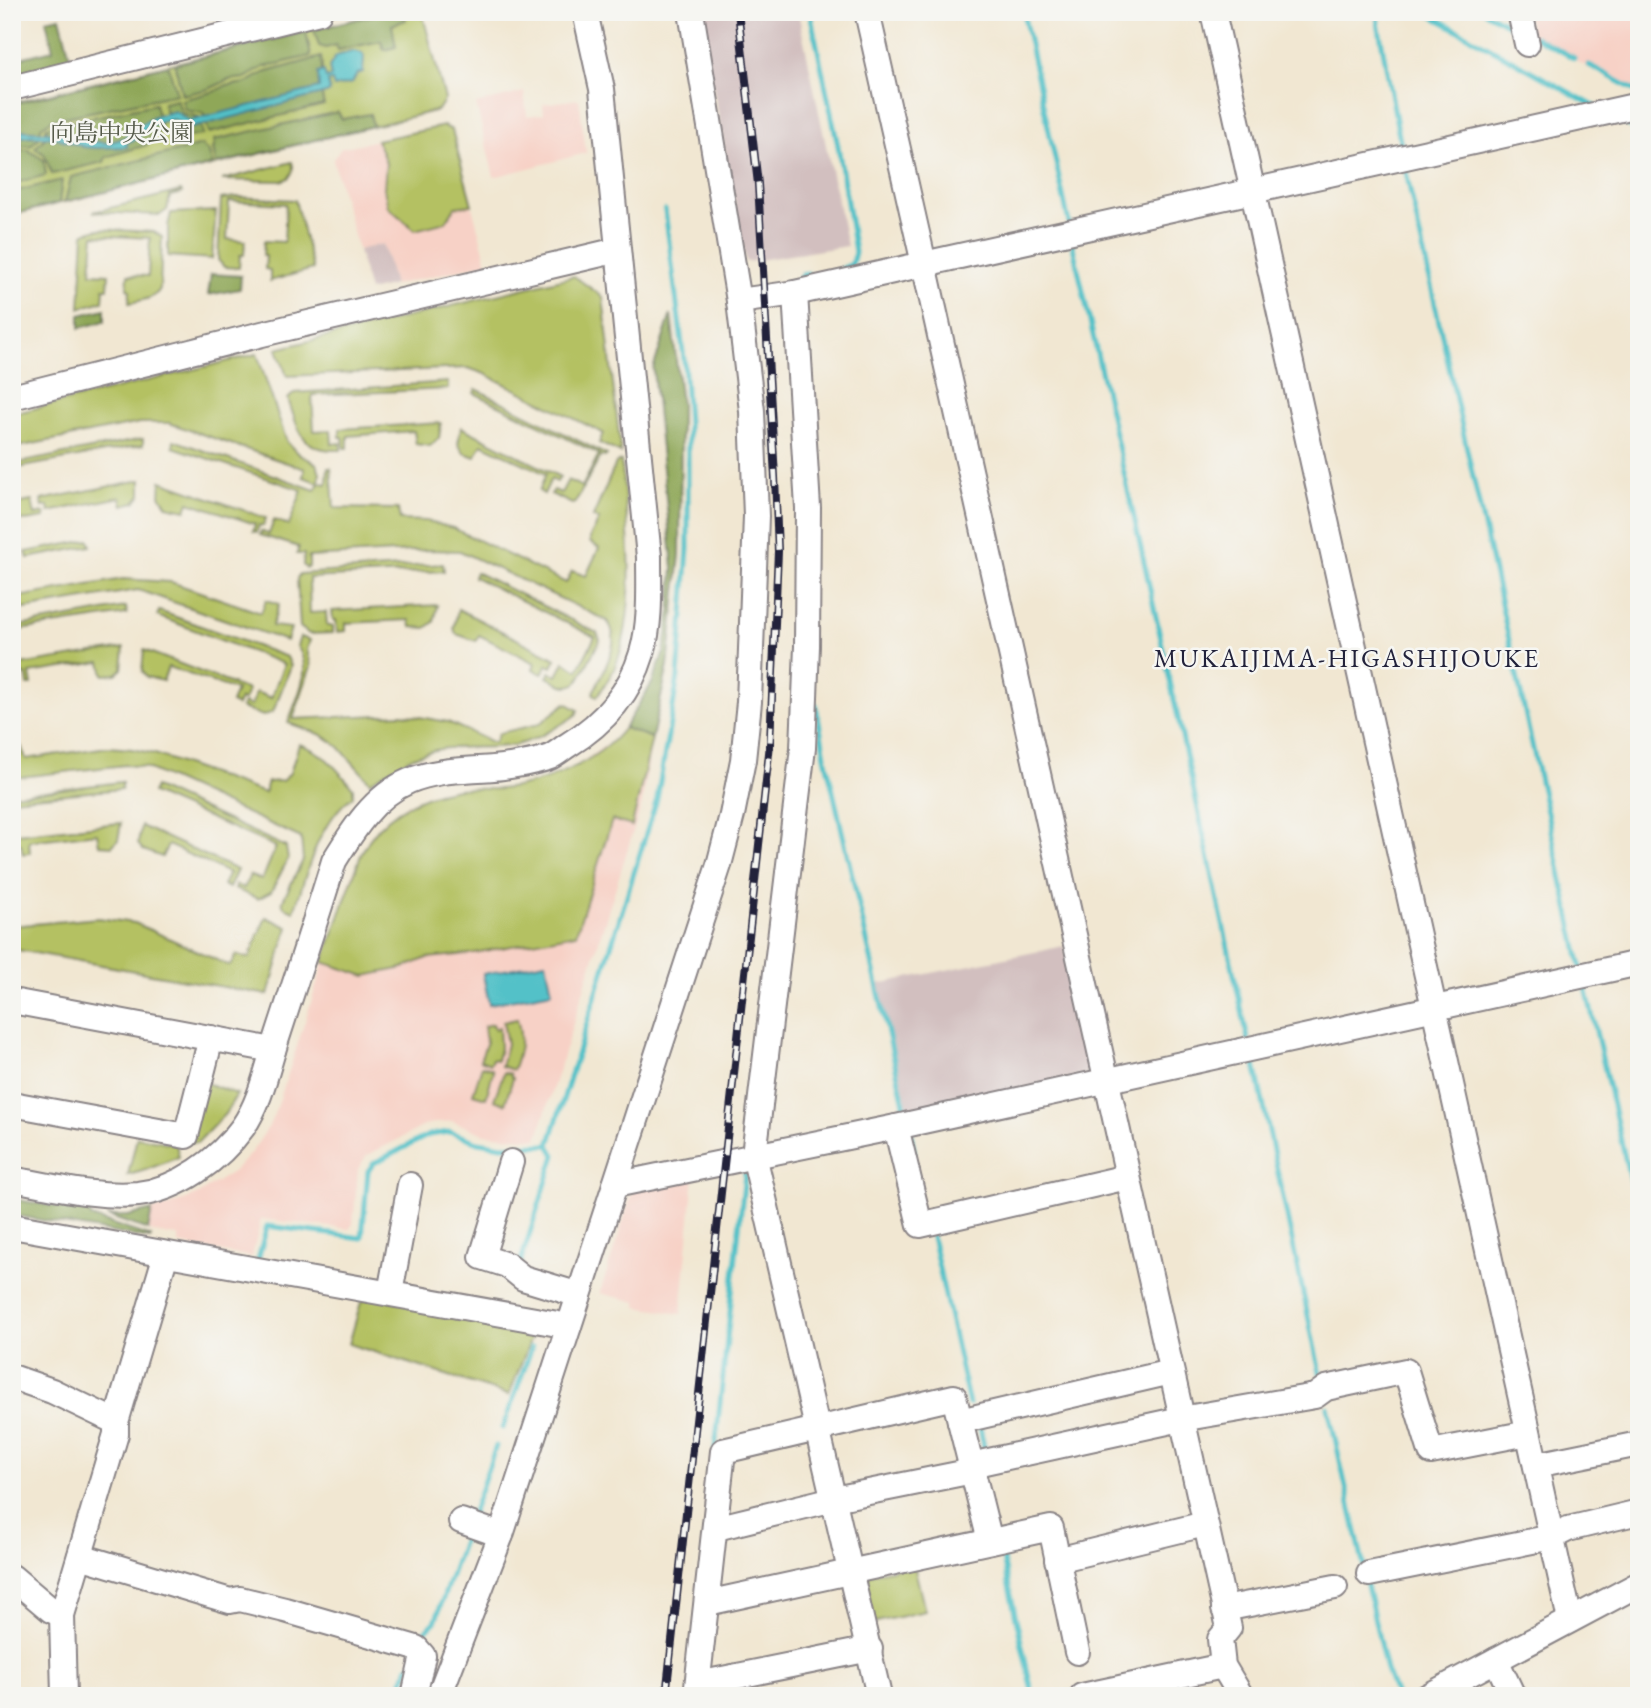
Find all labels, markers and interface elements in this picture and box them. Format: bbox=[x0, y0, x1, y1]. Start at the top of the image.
park label: 向島中央公園 bbox=[50, 117, 194, 148]
district label: MUKAIJIMA-HIGASHIJOUKE bbox=[1154, 641, 1540, 675]

